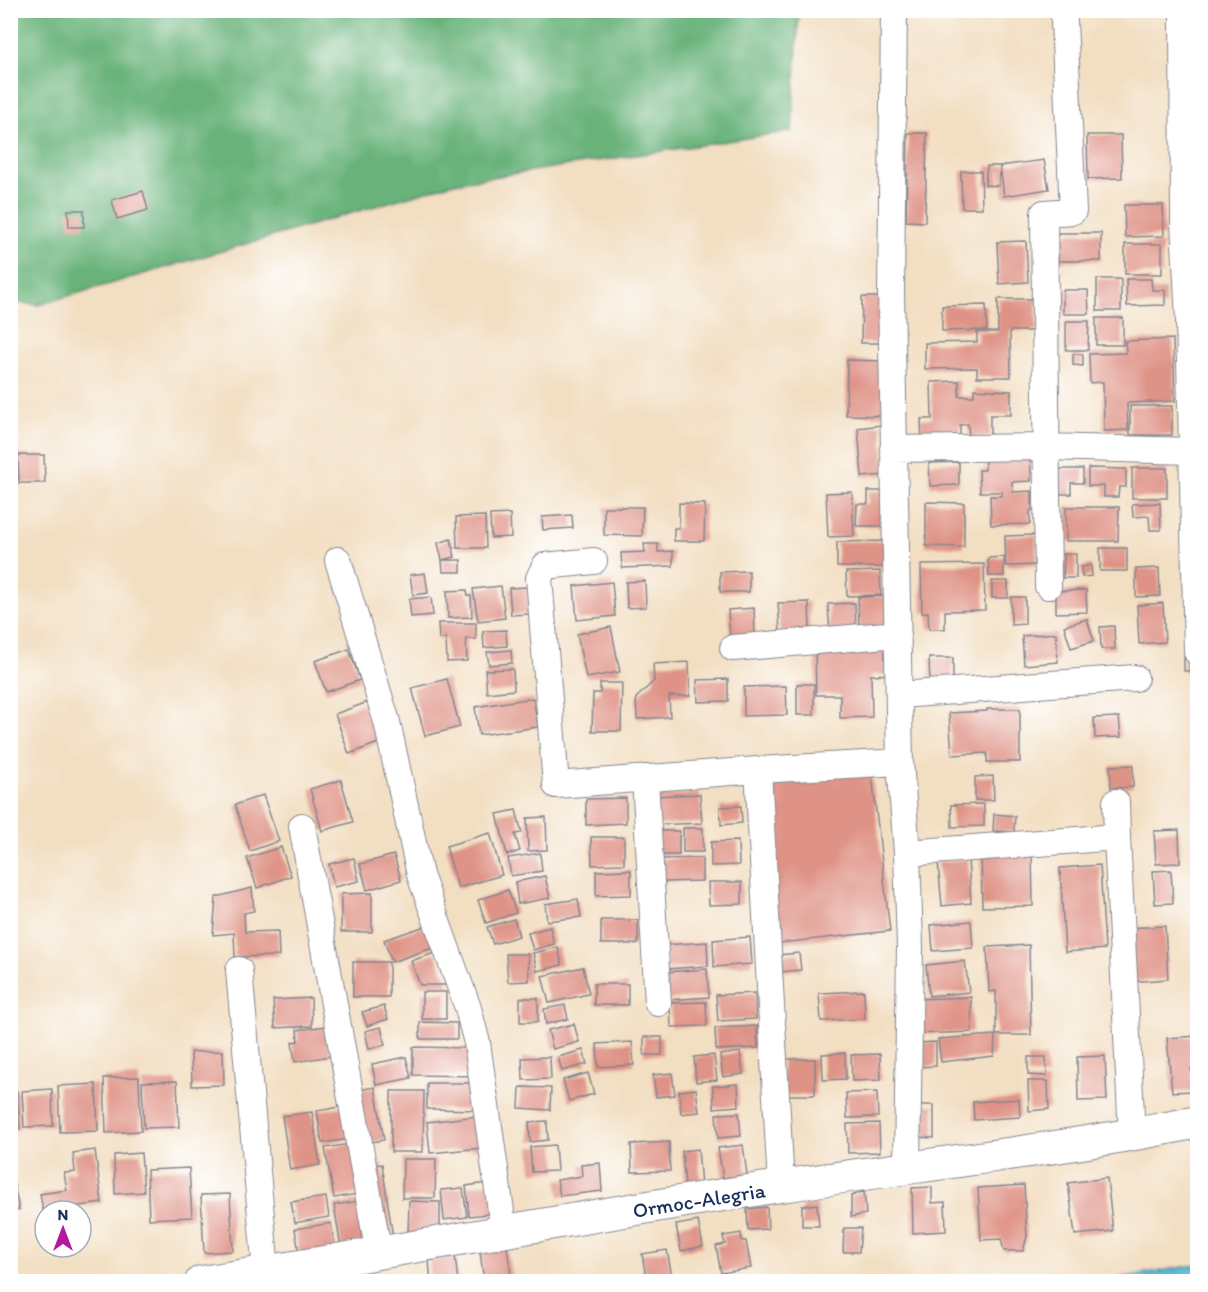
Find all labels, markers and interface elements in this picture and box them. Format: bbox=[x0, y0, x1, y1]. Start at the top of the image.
street label: Ormoc-Alegria bbox=[631, 1177, 767, 1223]
north arrow bbox=[33, 1199, 93, 1259]
text: N bbox=[58, 1205, 68, 1224]

